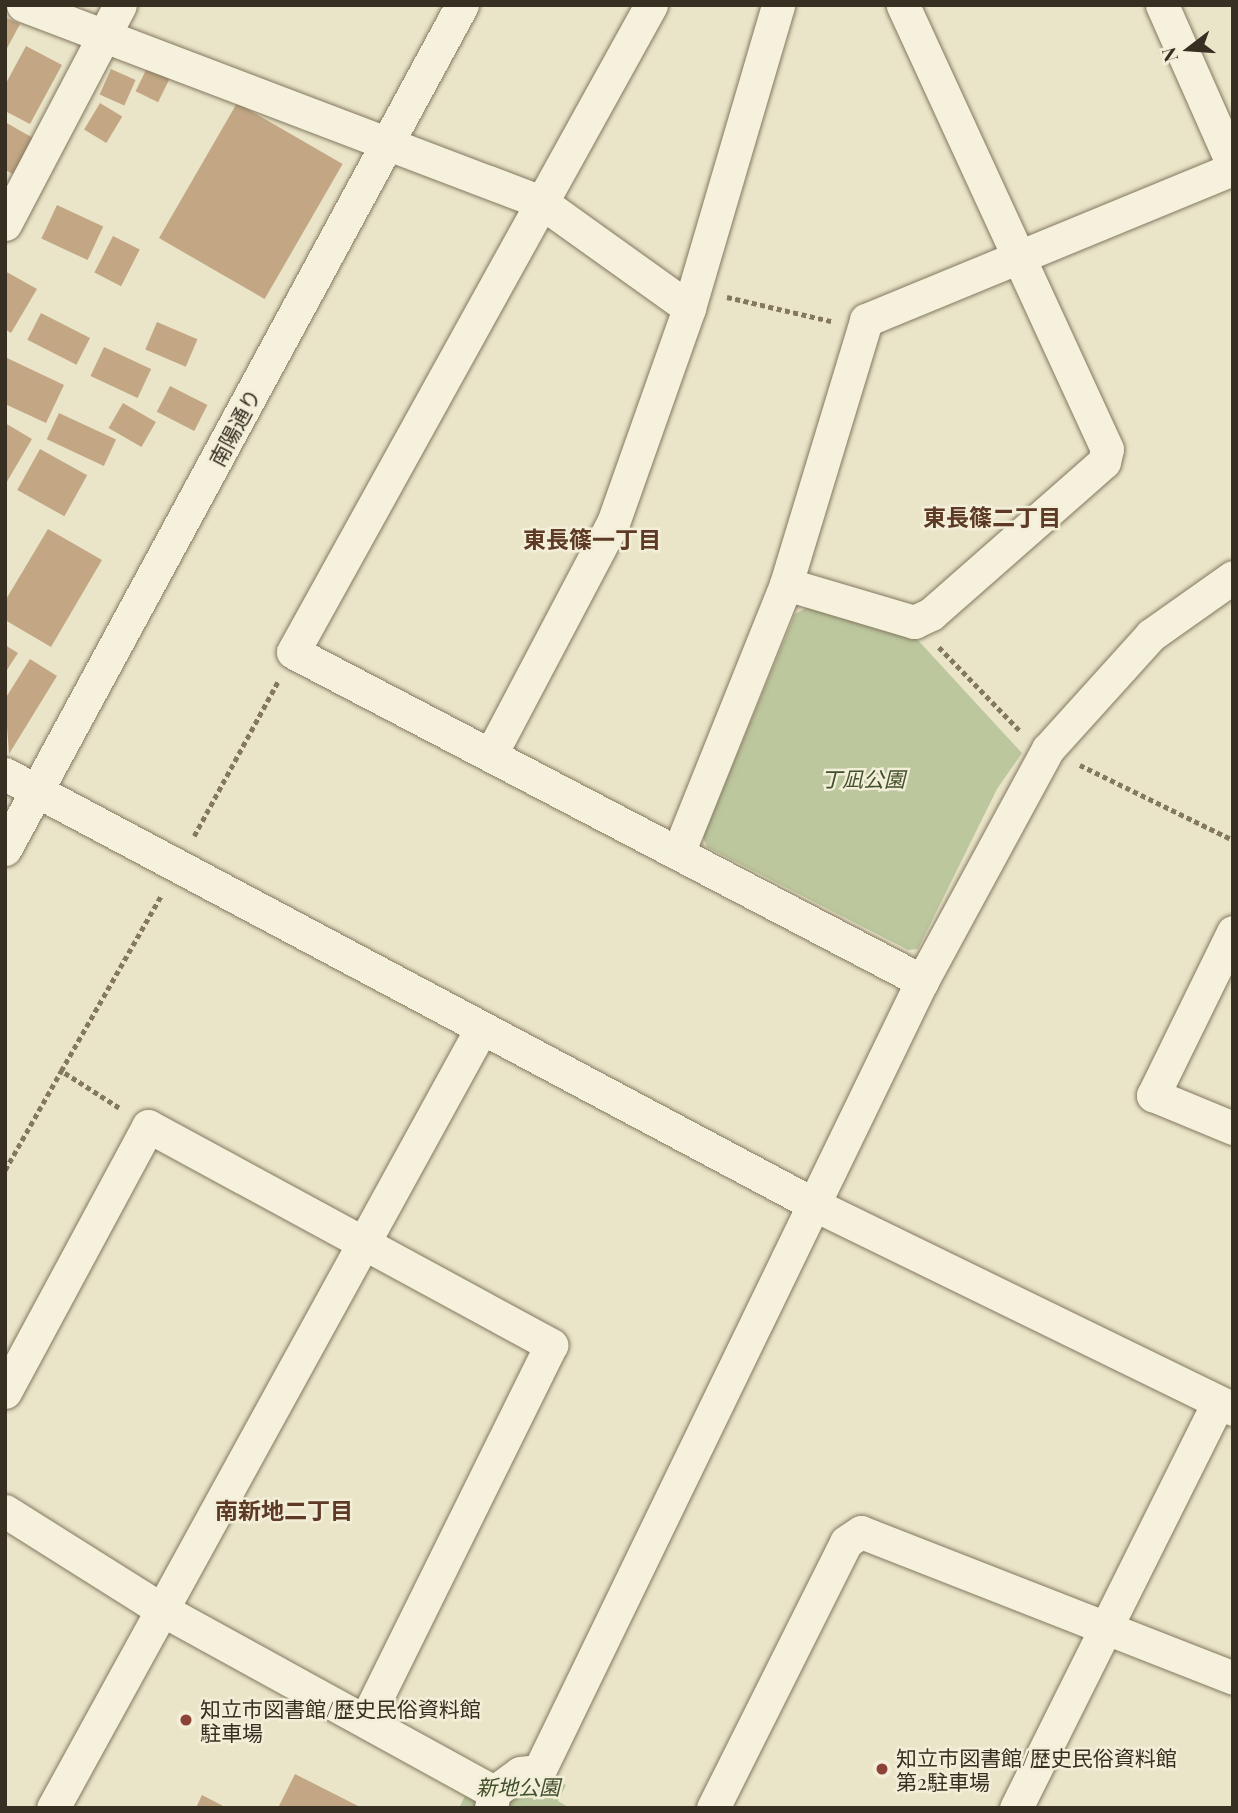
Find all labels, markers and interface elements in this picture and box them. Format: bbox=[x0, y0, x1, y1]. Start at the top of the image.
north arrow bbox=[1154, 14, 1224, 84]
text: N bbox=[1154, 45, 1183, 66]
street label: 南陽通り bbox=[203, 384, 265, 470]
district label: 東長篠二丁目 bbox=[923, 503, 1061, 531]
district label: 東長篠一丁目 bbox=[523, 525, 661, 553]
park label: 丁凪公園 bbox=[821, 765, 905, 791]
district label: 南新地二丁目 bbox=[215, 1496, 353, 1524]
place label: 知立市図書館/歴史民俗資料館 駐車場 bbox=[200, 1695, 481, 1745]
marker: 知立市図書館/歴史民俗資料館 駐車場 bbox=[178, 1712, 194, 1728]
place label: 知立市図書館/歴史民俗資料館 第2駐車場 bbox=[896, 1744, 1177, 1794]
marker: 知立市図書館/歴史民俗資料館 第2駐車場 bbox=[874, 1761, 890, 1777]
park label: 新地公園 bbox=[476, 1773, 560, 1799]

